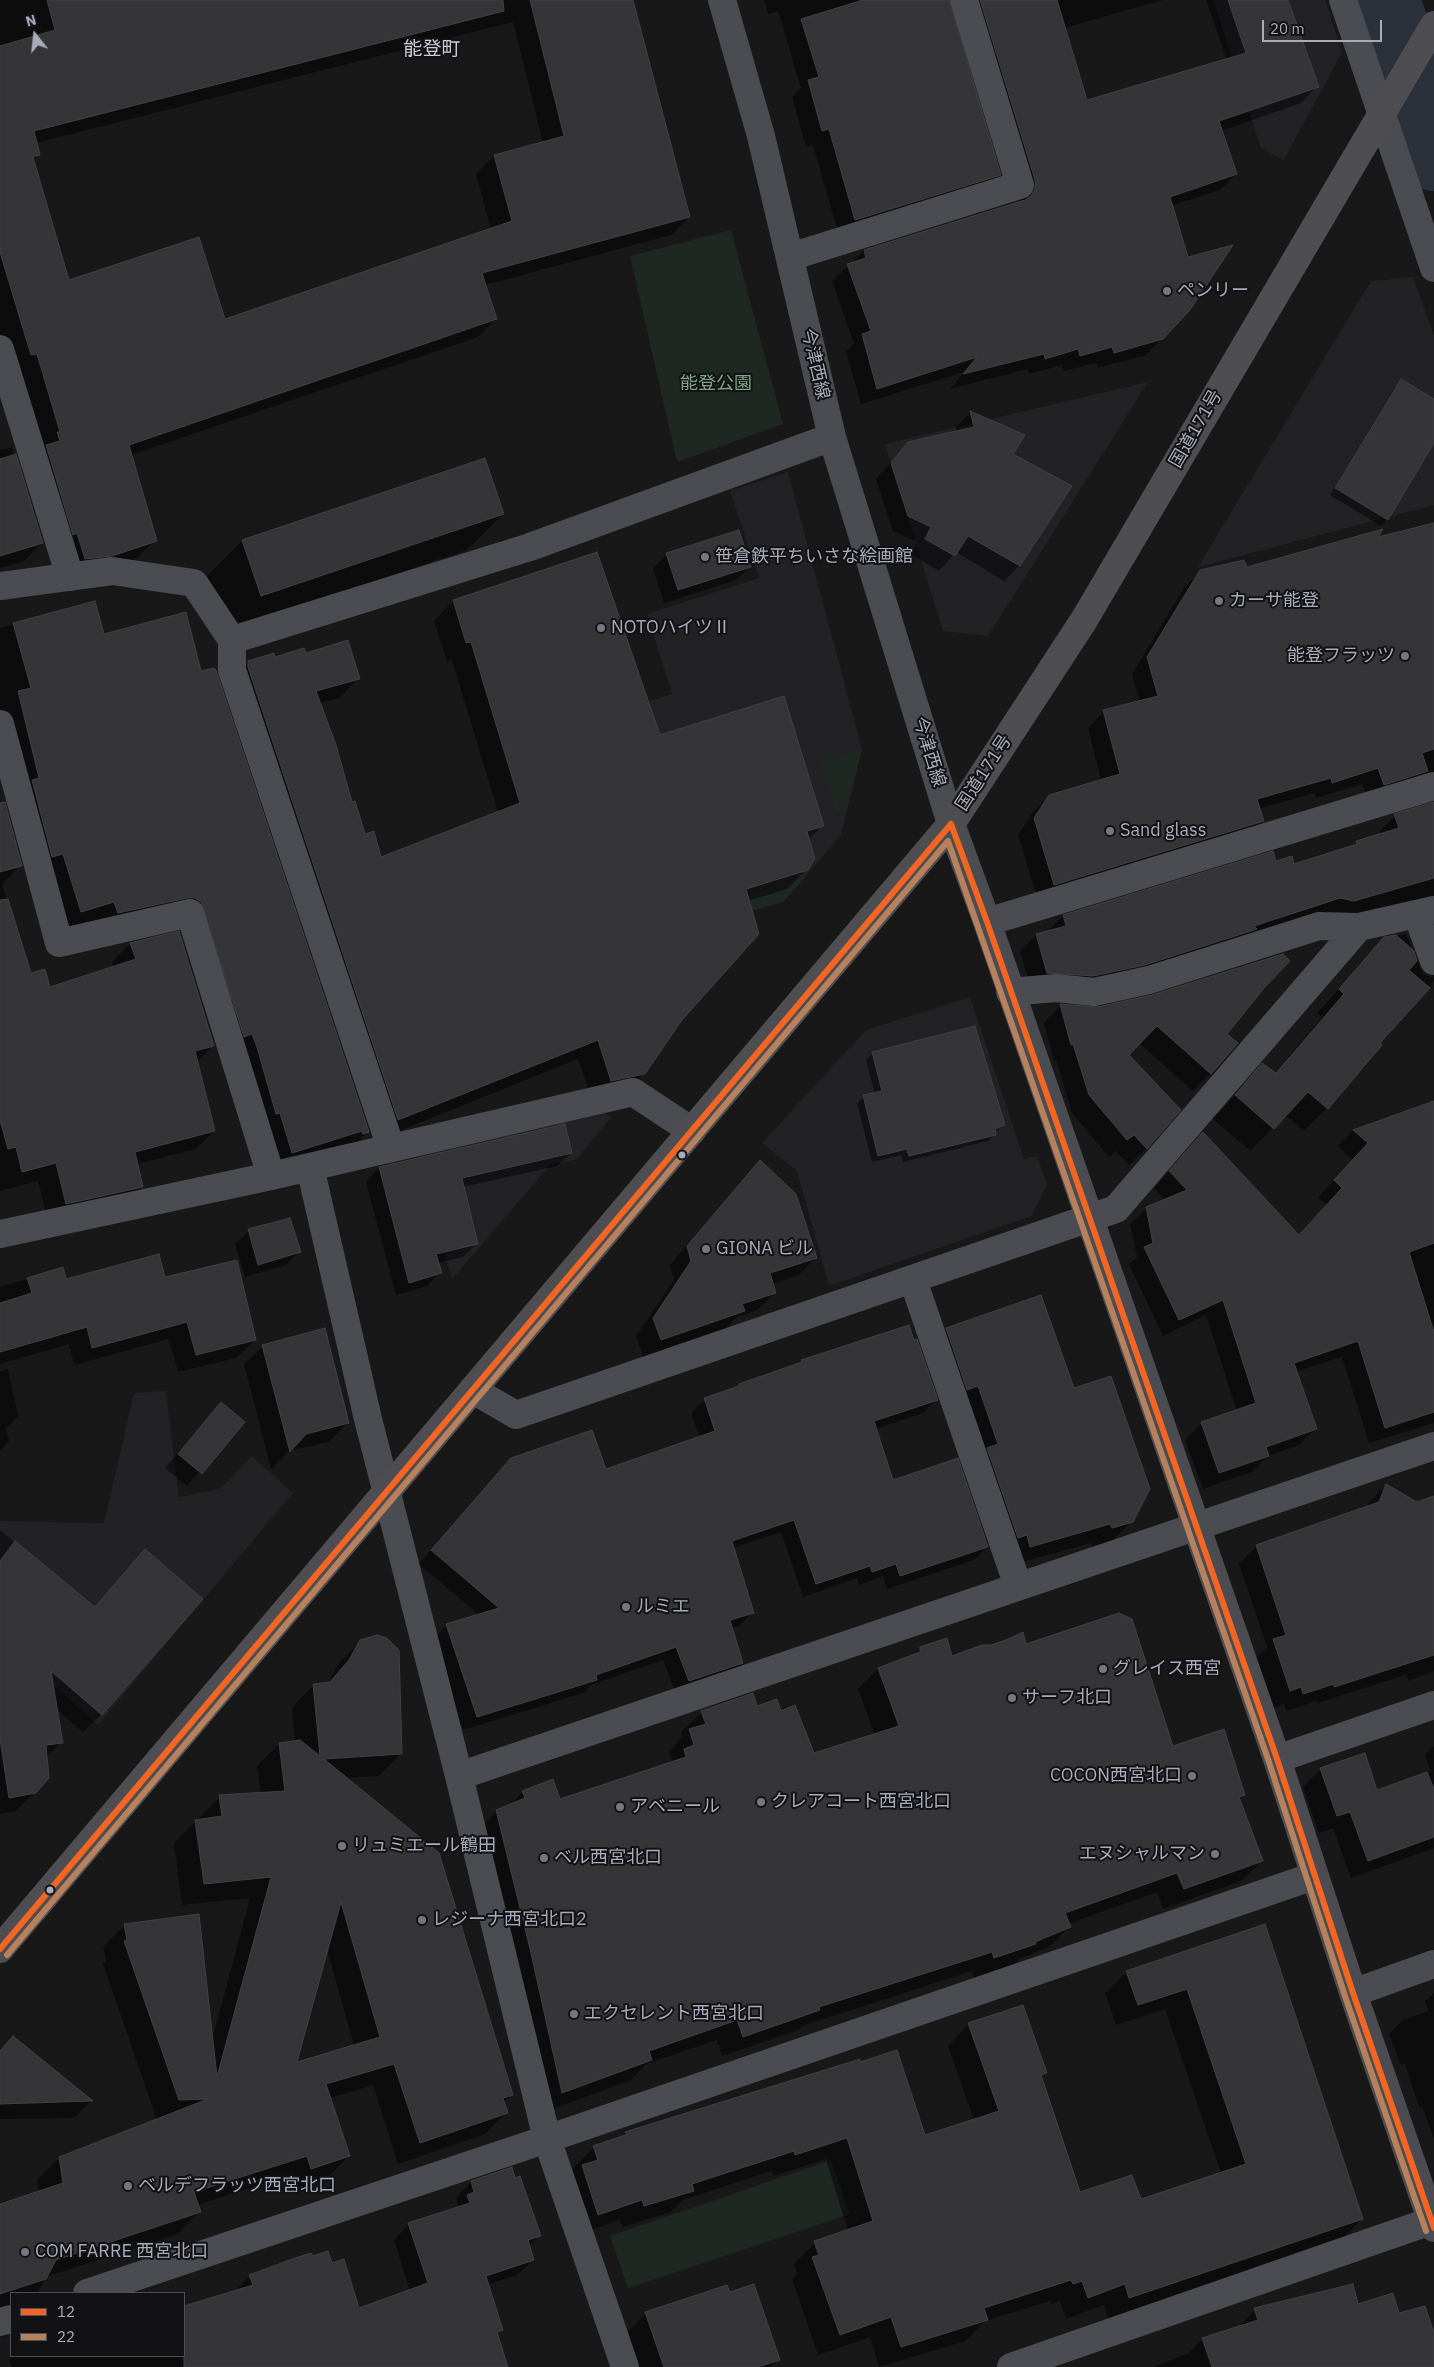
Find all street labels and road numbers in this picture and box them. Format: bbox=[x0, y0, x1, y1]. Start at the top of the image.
street label: 今津西線 bbox=[796, 326, 834, 402]
street label: 国道171号 bbox=[1165, 386, 1227, 472]
street label: 今津西線 bbox=[908, 714, 950, 790]
street label: 国道171号 bbox=[951, 731, 1017, 815]

